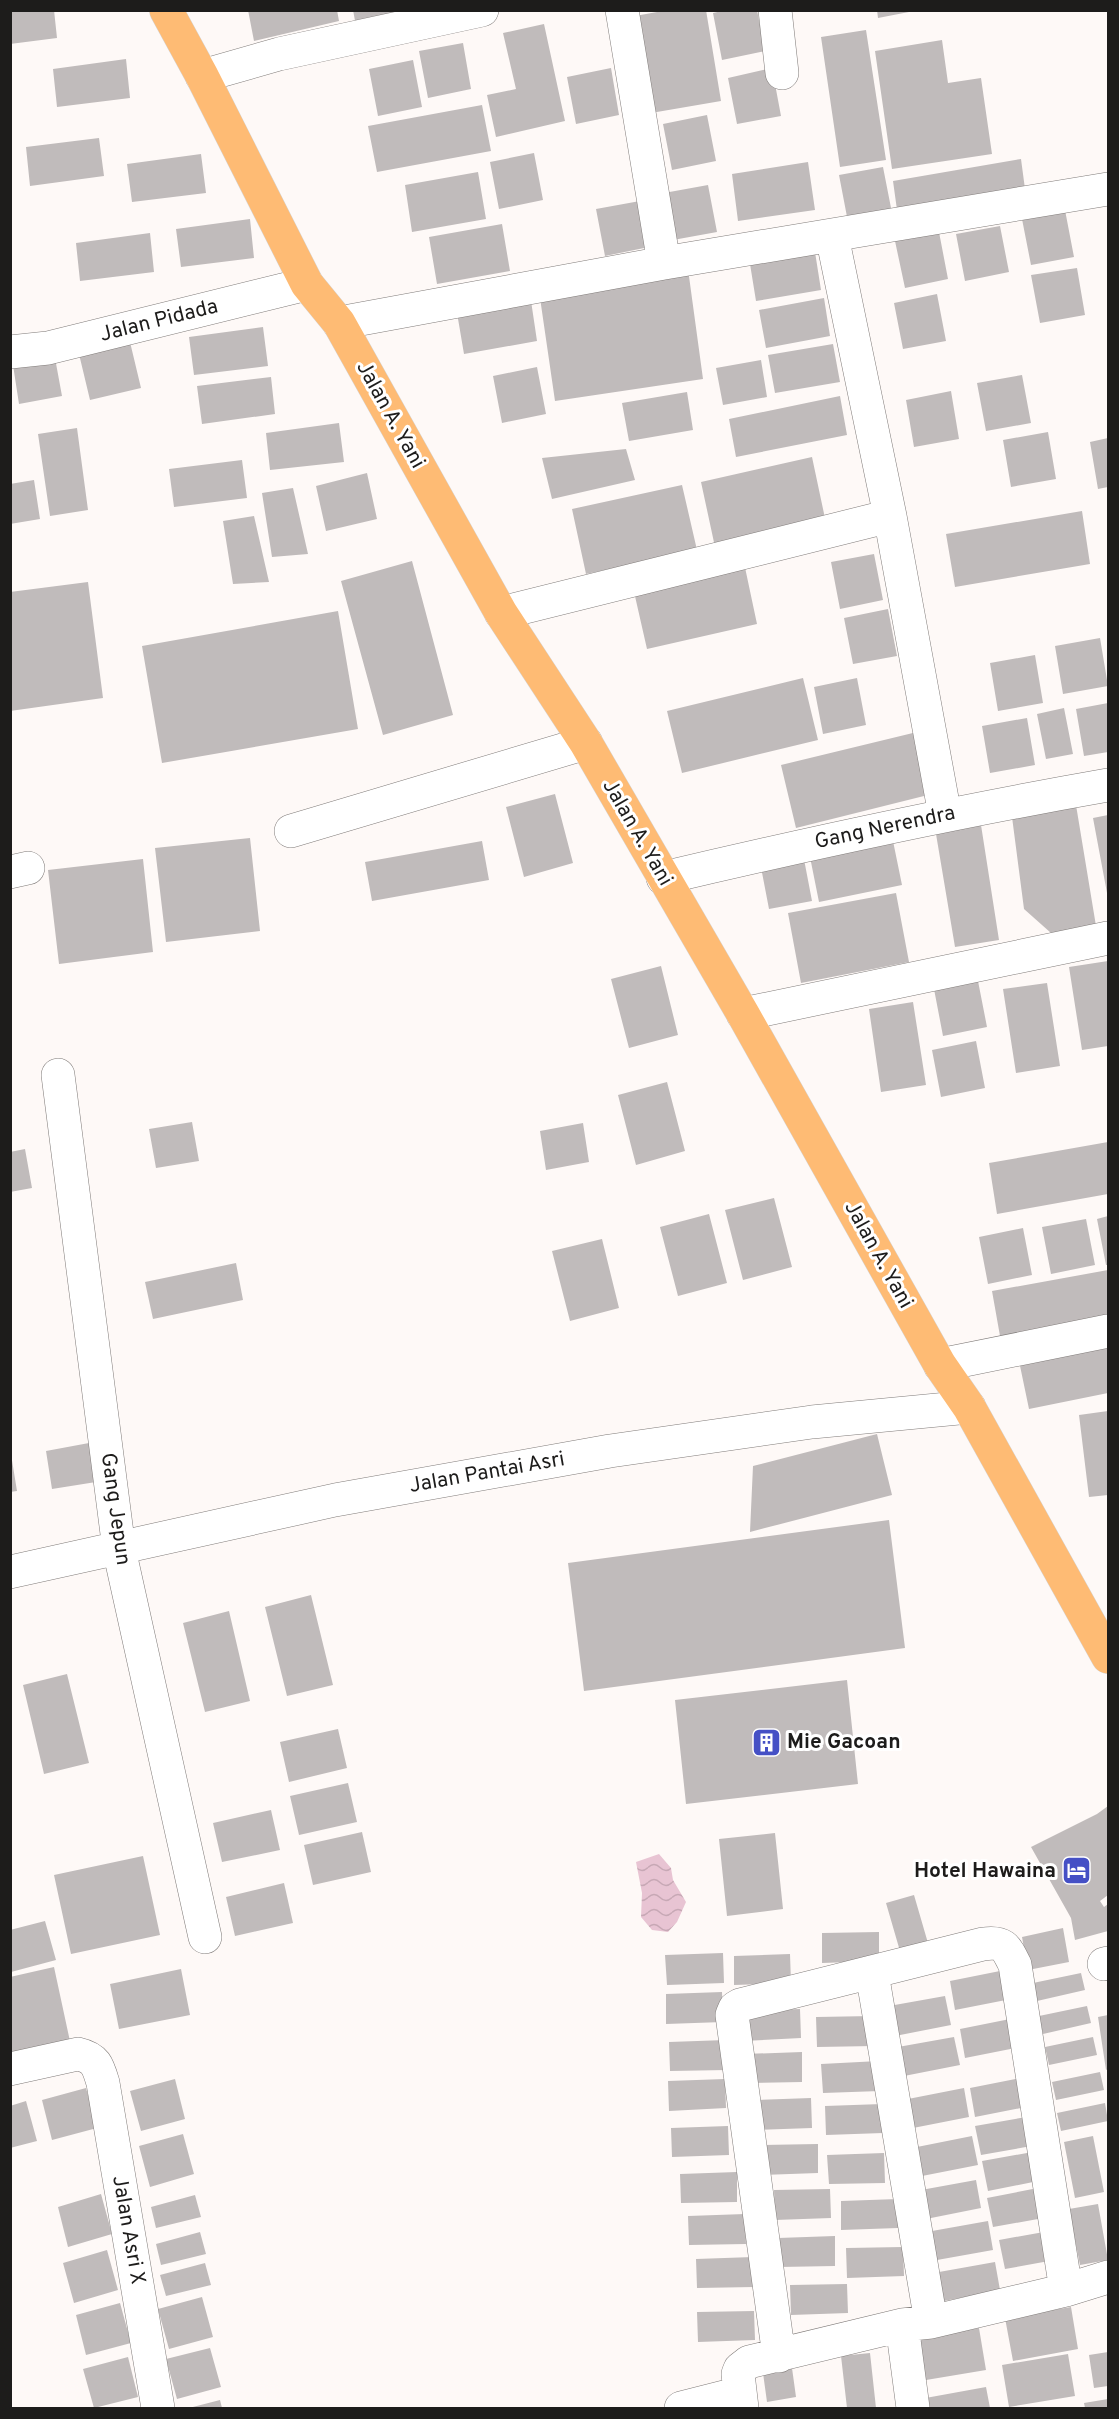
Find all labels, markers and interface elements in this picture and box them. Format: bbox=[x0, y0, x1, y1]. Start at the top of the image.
street label: Jalan Pidada bbox=[97, 293, 221, 349]
street label: Jalan A. Yani bbox=[349, 357, 431, 473]
street label: Jalan A. Yani bbox=[596, 775, 678, 891]
street label: Gang Nerendra bbox=[812, 800, 958, 856]
street label: Jalan A. Yani bbox=[837, 1197, 919, 1313]
street label: Jalan Pantai Asri bbox=[407, 1446, 567, 1500]
street label: Gang Jepun bbox=[94, 1451, 136, 1567]
building icon: Mie Gacoan bbox=[750, 1726, 782, 1758]
place label: Mie Gacoan bbox=[787, 1729, 901, 1756]
hotel icon: Hotel Hawaina bbox=[1061, 1855, 1093, 1887]
place label: Hotel Hawaina bbox=[914, 1858, 1056, 1885]
street label: Jalan Asri X bbox=[105, 2173, 151, 2287]

